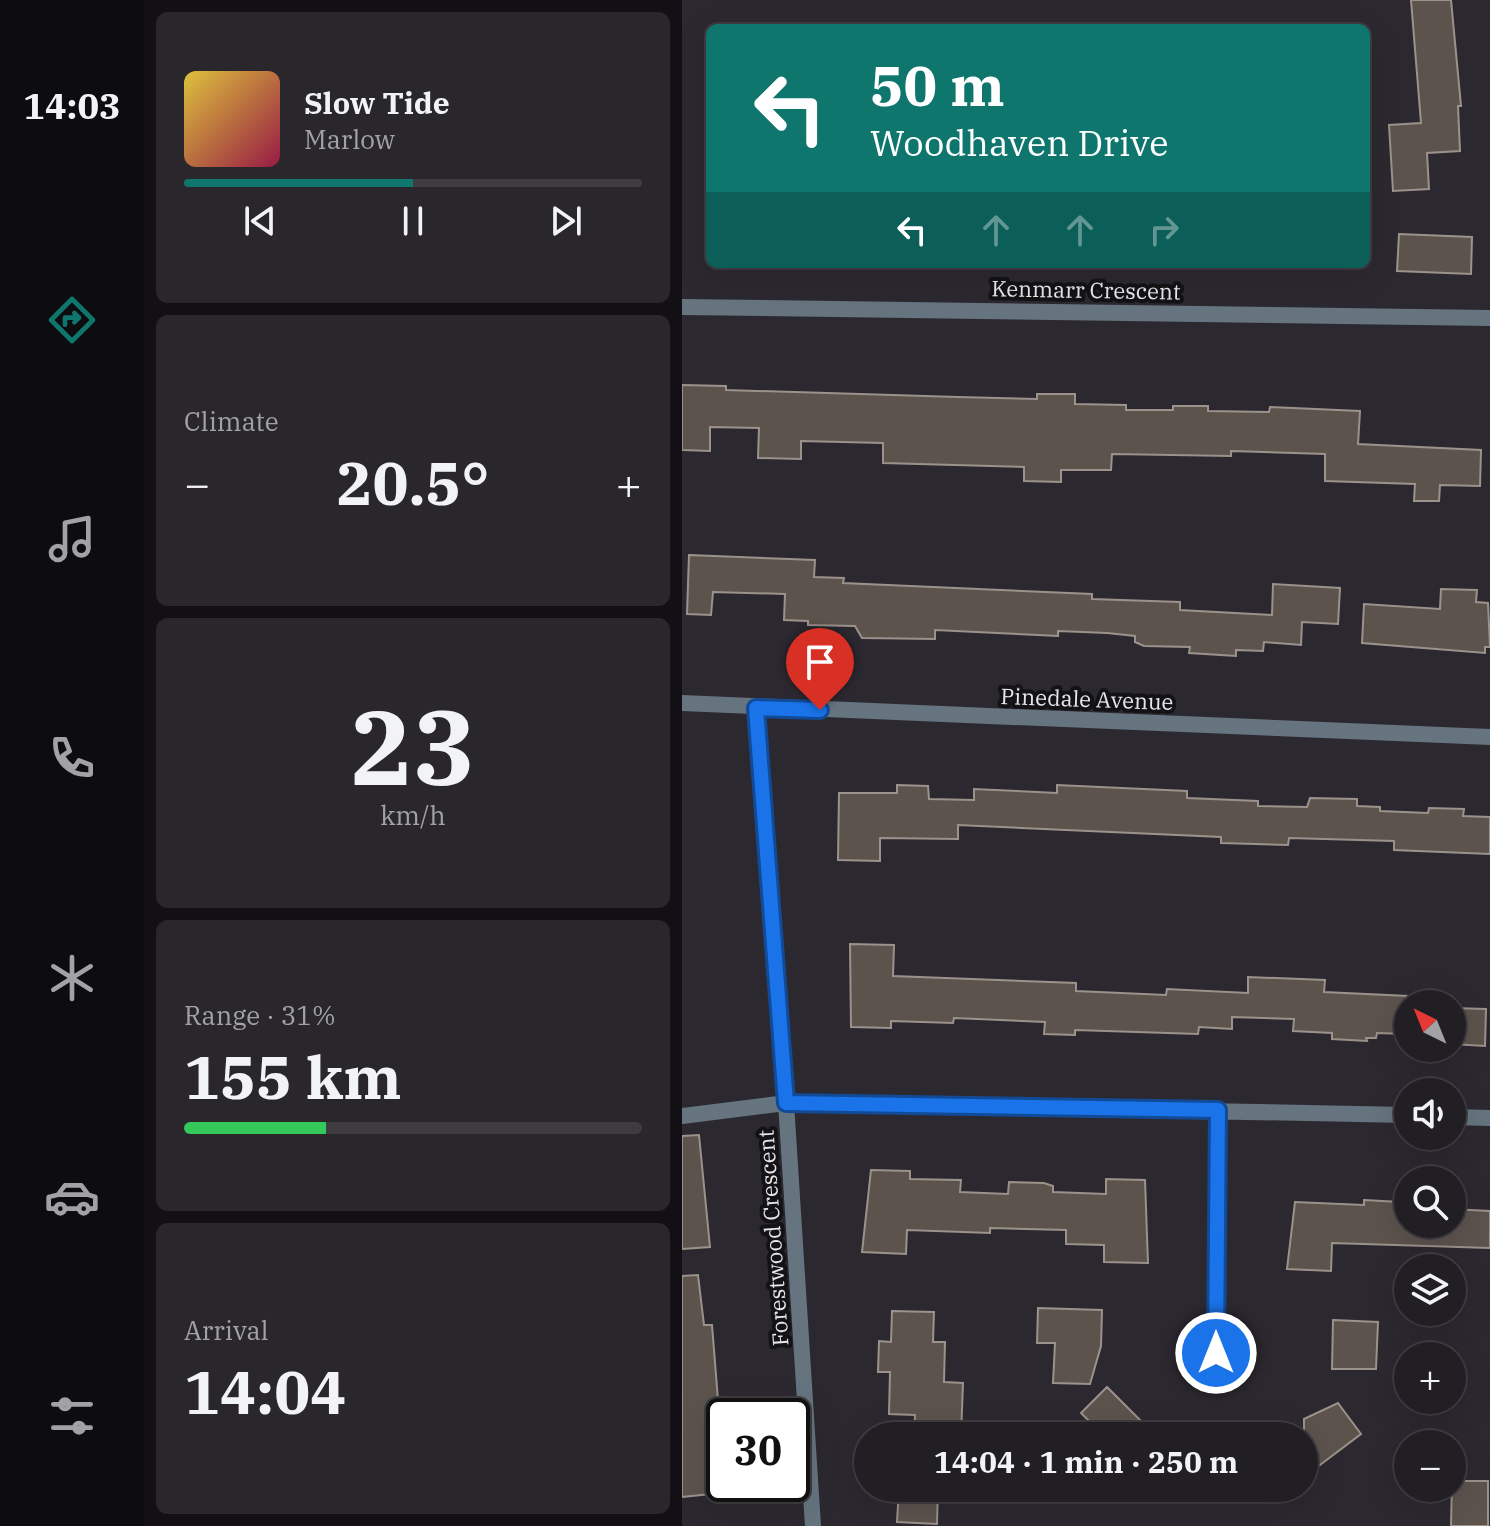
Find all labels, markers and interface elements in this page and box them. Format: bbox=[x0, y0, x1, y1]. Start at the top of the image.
text: 50 m bbox=[870, 49, 1005, 121]
icon: left bbox=[738, 56, 842, 160]
text: 14:03 bbox=[23, 82, 121, 129]
text: Slow Tide bbox=[304, 83, 450, 122]
text: Woodhaven Drive bbox=[870, 119, 1168, 166]
text: Marlow bbox=[304, 122, 395, 156]
icon: previous bbox=[238, 199, 282, 243]
icon: pause bbox=[391, 199, 435, 243]
icon: next bbox=[544, 199, 588, 243]
icon: left bbox=[890, 208, 934, 252]
icon: ahead bbox=[974, 208, 1018, 252]
icon: ahead bbox=[1058, 208, 1102, 252]
icon: right bbox=[1142, 208, 1186, 252]
street label: Kenmarr Crescent bbox=[991, 273, 1181, 306]
icon: directions bbox=[44, 292, 100, 348]
text: Climate bbox=[184, 404, 279, 438]
text: 20.5° bbox=[336, 443, 490, 522]
text: − bbox=[184, 455, 210, 512]
text: + bbox=[616, 455, 642, 512]
icon: music bbox=[44, 511, 100, 567]
pin bbox=[786, 628, 854, 710]
icon: arrive bbox=[798, 640, 842, 684]
text: 23 bbox=[351, 678, 475, 814]
street label: Pinedale Avenue bbox=[1000, 681, 1174, 716]
icon: phone bbox=[44, 730, 100, 786]
text: km/h bbox=[380, 798, 446, 832]
icon: climate bbox=[44, 950, 100, 1006]
north arrow bbox=[1394, 990, 1466, 1062]
map controls bbox=[1394, 990, 1466, 1502]
text: Range · 31% bbox=[184, 998, 336, 1032]
text: 155 km bbox=[184, 1037, 402, 1116]
button: sound bbox=[1394, 1078, 1466, 1150]
street label: Forestwood Crescent bbox=[750, 1129, 795, 1347]
button: search bbox=[1394, 1166, 1466, 1238]
icon: car bbox=[44, 1169, 100, 1225]
button: layers bbox=[1394, 1254, 1466, 1326]
position arrow bbox=[1174, 1311, 1258, 1395]
text: Arrival bbox=[184, 1313, 269, 1347]
button: + bbox=[1394, 1342, 1466, 1414]
text: 14:04 bbox=[184, 1352, 346, 1431]
icon: filters bbox=[44, 1388, 100, 1444]
speed limit sign: 30 bbox=[706, 1398, 810, 1502]
button: − bbox=[1394, 1430, 1466, 1502]
text: 14:04 · 1 min · 250 m bbox=[934, 1442, 1238, 1481]

